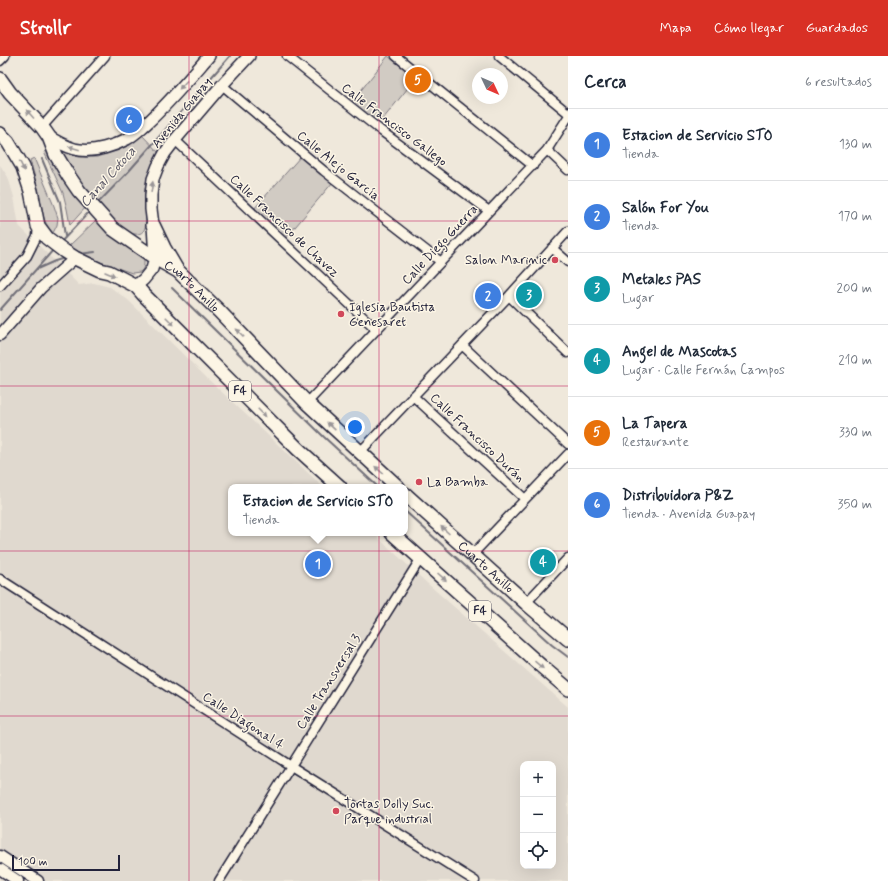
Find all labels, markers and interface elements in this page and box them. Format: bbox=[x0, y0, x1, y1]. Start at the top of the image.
text: Strollr bbox=[20, 16, 71, 41]
text: Mapa bbox=[660, 19, 692, 37]
text: Cómo llegar bbox=[714, 19, 784, 37]
text: Guardados bbox=[806, 19, 868, 37]
pin: 5 bbox=[405, 65, 431, 95]
north arrow bbox=[472, 68, 508, 104]
text: Cerca bbox=[584, 71, 627, 93]
street label: Avenida Guapay bbox=[148, 74, 216, 152]
text: 6 resultados bbox=[805, 74, 872, 91]
one-way arrow bbox=[178, 80, 188, 90]
street label: Calle Francisco Gallego bbox=[338, 80, 450, 170]
pin: 6 bbox=[116, 105, 142, 135]
one-way arrow bbox=[26, 109, 35, 120]
text: Estacion de Servicio STO bbox=[622, 126, 773, 146]
street label: Calle Alejo García bbox=[293, 127, 383, 205]
text: 1 bbox=[594, 136, 600, 153]
text: 130 m bbox=[839, 136, 872, 153]
water label: Canal Cotoca bbox=[76, 143, 140, 211]
one-way arrow bbox=[67, 145, 79, 151]
text: Tienda bbox=[622, 146, 659, 163]
one-way arrow bbox=[19, 160, 25, 171]
street label: Calle Francisco de Chavez bbox=[226, 171, 342, 281]
one-way arrow bbox=[149, 180, 155, 193]
text: Salón For You bbox=[622, 198, 709, 218]
street label: Calle Diego Guerra bbox=[398, 201, 483, 290]
text: 2 bbox=[594, 208, 600, 225]
text: 170 m bbox=[838, 208, 872, 225]
text: Tienda bbox=[622, 218, 659, 235]
place label: Salon Marinic bbox=[465, 252, 547, 269]
marker: Salon Marinic bbox=[550, 255, 560, 265]
street label: Cuarto Anillo bbox=[161, 256, 224, 316]
text: Metales PAS bbox=[622, 270, 701, 290]
one-way arrow bbox=[105, 271, 117, 277]
pin: 3 bbox=[516, 280, 542, 310]
text: 3 bbox=[594, 280, 600, 297]
text: 200 m bbox=[837, 280, 872, 297]
pin: 2 bbox=[475, 281, 501, 311]
text: Lugar bbox=[622, 290, 654, 307]
place label: Iglesia Bautista Genesaret bbox=[349, 299, 436, 331]
marker: Iglesia Bautista Genesaret bbox=[336, 309, 346, 319]
one-way arrow bbox=[165, 316, 175, 326]
one-way arrow bbox=[235, 328, 245, 338]
text: Angel de Mascotas bbox=[622, 342, 737, 362]
text: 4 bbox=[593, 352, 601, 369]
text: 210 m bbox=[838, 352, 872, 369]
text: Lugar · Calle Fernán Campos bbox=[622, 362, 785, 379]
road number: F4 bbox=[229, 381, 251, 401]
street label: Calle Francisco Durán bbox=[426, 390, 528, 486]
one-way arrow bbox=[257, 408, 267, 418]
text: La Tapera bbox=[622, 414, 688, 434]
your location bbox=[345, 417, 365, 437]
one-way arrow bbox=[326, 421, 336, 430]
text: 5 bbox=[593, 424, 601, 441]
text: 330 m bbox=[839, 424, 872, 441]
text: Restaurante bbox=[622, 434, 689, 451]
one-way arrow bbox=[374, 465, 384, 474]
place label: La Bamba bbox=[427, 474, 488, 491]
marker: La Bamba bbox=[414, 477, 424, 487]
popup bbox=[228, 484, 408, 536]
text: Distribuidora P&Z bbox=[622, 486, 733, 506]
text: Estacion de Servicio STO bbox=[243, 492, 393, 512]
text: 6 bbox=[594, 496, 600, 513]
text: 350 m bbox=[838, 496, 872, 513]
text: Tienda · Avenida Guapay bbox=[622, 506, 755, 523]
text: Tienda bbox=[243, 512, 279, 529]
one-way arrow bbox=[440, 526, 449, 535]
street label: Cuarto Anillo bbox=[454, 537, 518, 597]
pin: 4 bbox=[530, 547, 556, 577]
pin: 1 bbox=[305, 549, 331, 579]
one-way arrow bbox=[437, 573, 448, 582]
road number: F4 bbox=[469, 601, 491, 621]
street label: Calle Transversal 3 bbox=[293, 631, 365, 733]
one-way arrow bbox=[534, 660, 544, 669]
street label: Calle Diagonal 4 bbox=[198, 688, 287, 756]
map controls bbox=[520, 761, 556, 869]
button: + bbox=[520, 761, 556, 797]
place label: Tortas Dolly Suc. Parque industrial bbox=[344, 796, 434, 828]
button: − bbox=[520, 797, 556, 833]
marker: Tortas Dolly Suc. Parque industrial bbox=[331, 806, 341, 816]
button: locate bbox=[520, 833, 556, 869]
scale bar bbox=[12, 853, 120, 872]
text: 100 m bbox=[18, 855, 48, 869]

